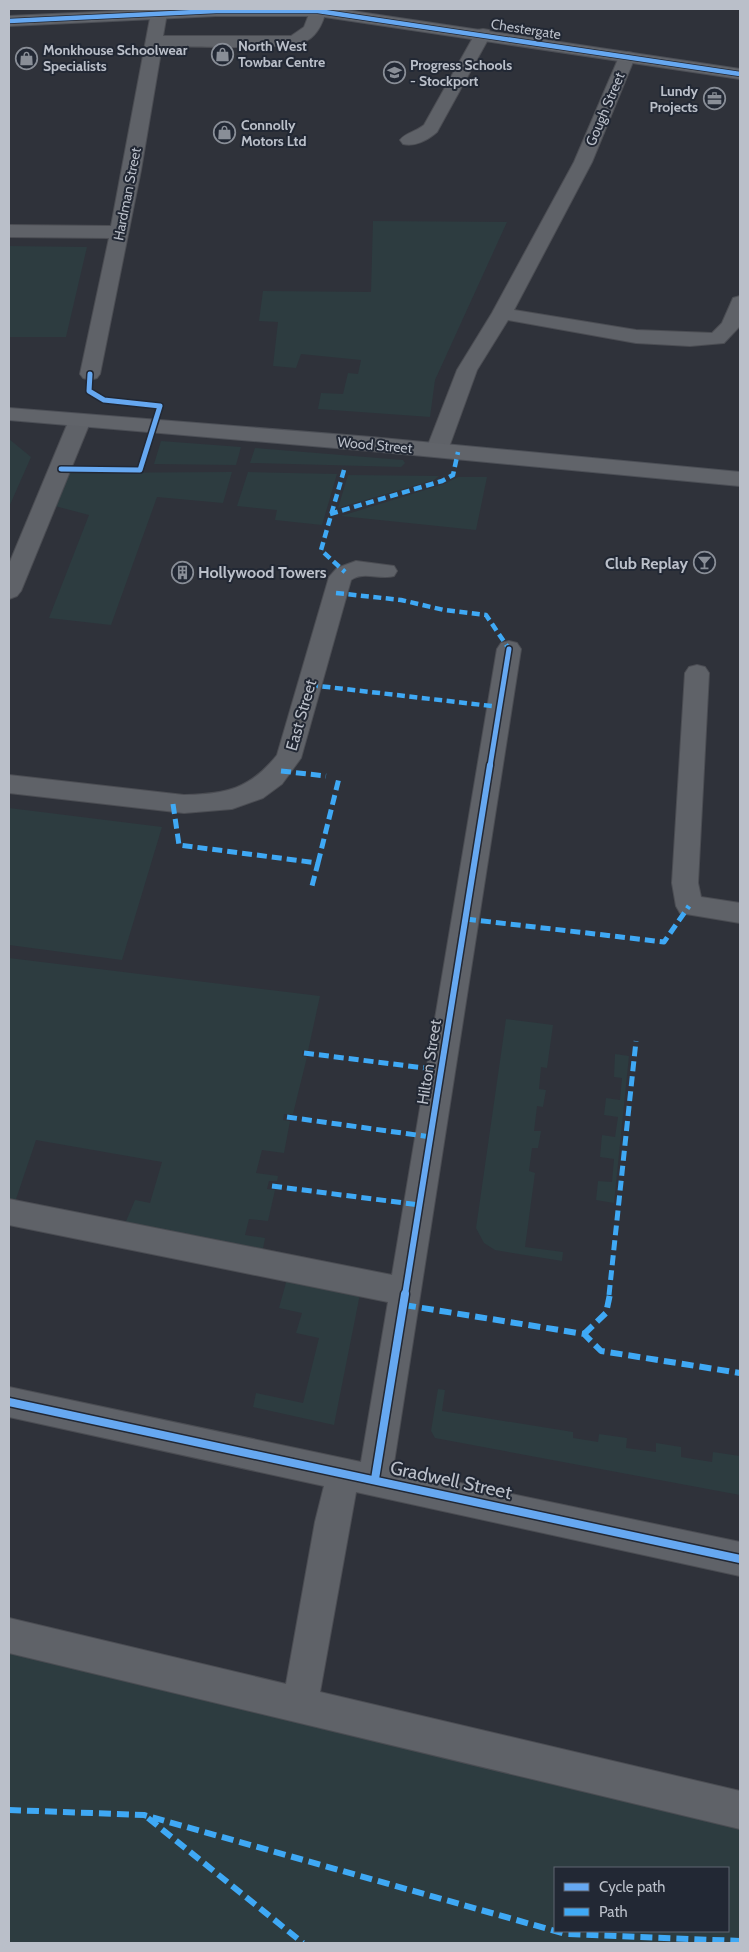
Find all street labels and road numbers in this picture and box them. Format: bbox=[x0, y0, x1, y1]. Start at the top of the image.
street label: Chestergate bbox=[490, 15, 562, 43]
street label: Gough Street bbox=[581, 69, 629, 148]
street label: Hardman Street bbox=[109, 146, 145, 242]
street label: Wood Street bbox=[337, 433, 413, 457]
street label: East Street bbox=[282, 677, 320, 753]
street label: Hilton Street bbox=[413, 1017, 445, 1106]
street label: Gradwell Street bbox=[388, 1456, 514, 1504]

